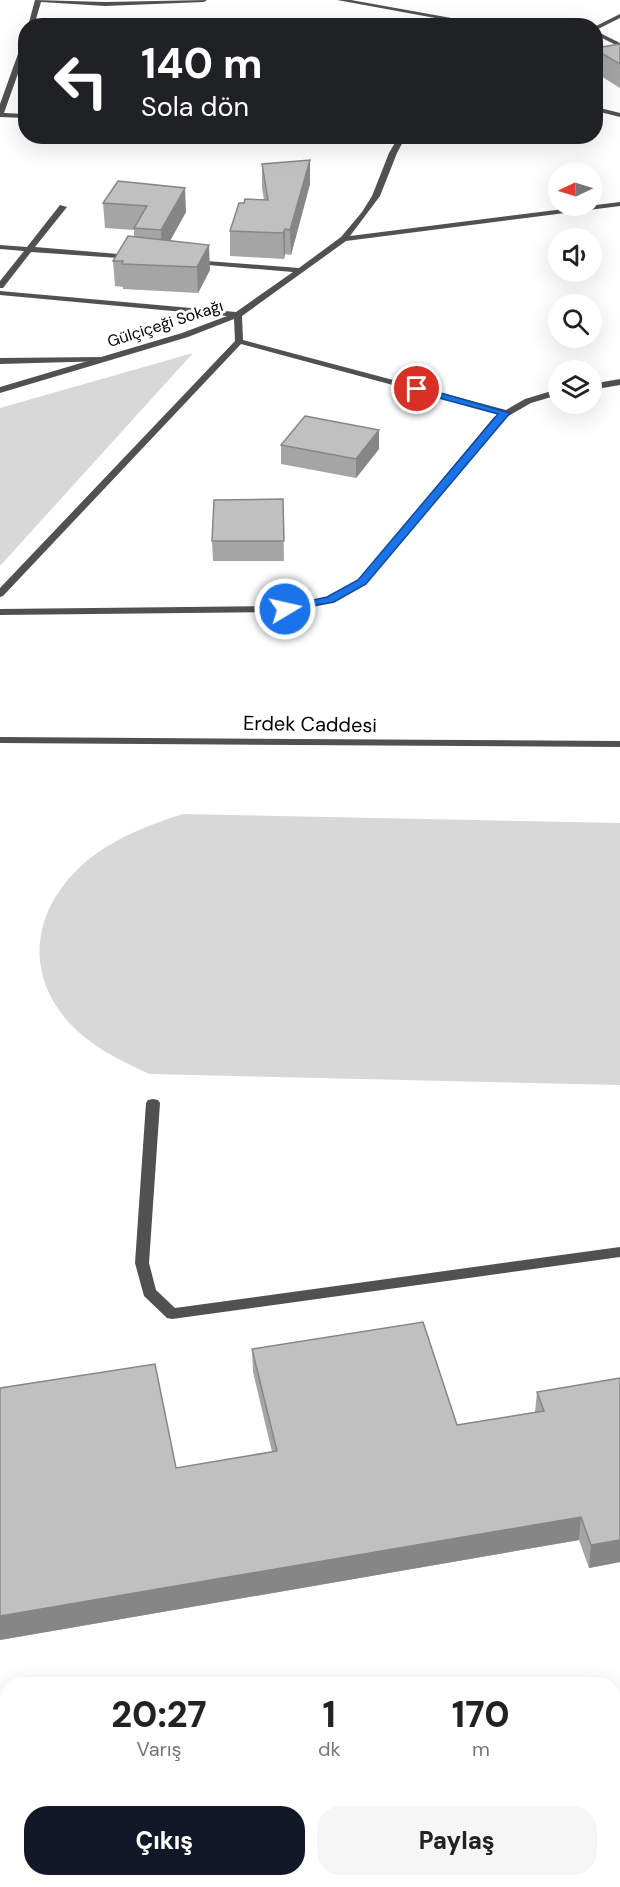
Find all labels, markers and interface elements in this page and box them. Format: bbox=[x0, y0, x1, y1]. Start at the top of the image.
text: 140 m bbox=[141, 36, 263, 91]
icon: left bbox=[42, 42, 120, 120]
text: Sola dön bbox=[141, 89, 249, 124]
north arrow bbox=[548, 162, 602, 216]
map controls bbox=[548, 162, 602, 414]
button: sound bbox=[548, 228, 602, 282]
button: search bbox=[548, 294, 602, 348]
street label: Gülçiçeği Sokağı bbox=[105, 295, 226, 352]
button: layers bbox=[548, 360, 602, 414]
pin bbox=[391, 363, 442, 414]
icon: arrive bbox=[400, 372, 433, 405]
position arrow bbox=[253, 577, 317, 641]
street label: Erdek Caddesi bbox=[243, 710, 377, 738]
text: 20:27 bbox=[111, 1691, 207, 1738]
text: 1 bbox=[323, 1691, 336, 1738]
text: 170 bbox=[452, 1691, 510, 1738]
text: Varış bbox=[136, 1736, 182, 1762]
text: dk bbox=[318, 1736, 341, 1762]
text: m bbox=[472, 1736, 490, 1762]
button: Çıkış bbox=[24, 1806, 305, 1875]
button: Paylaş bbox=[317, 1806, 597, 1875]

